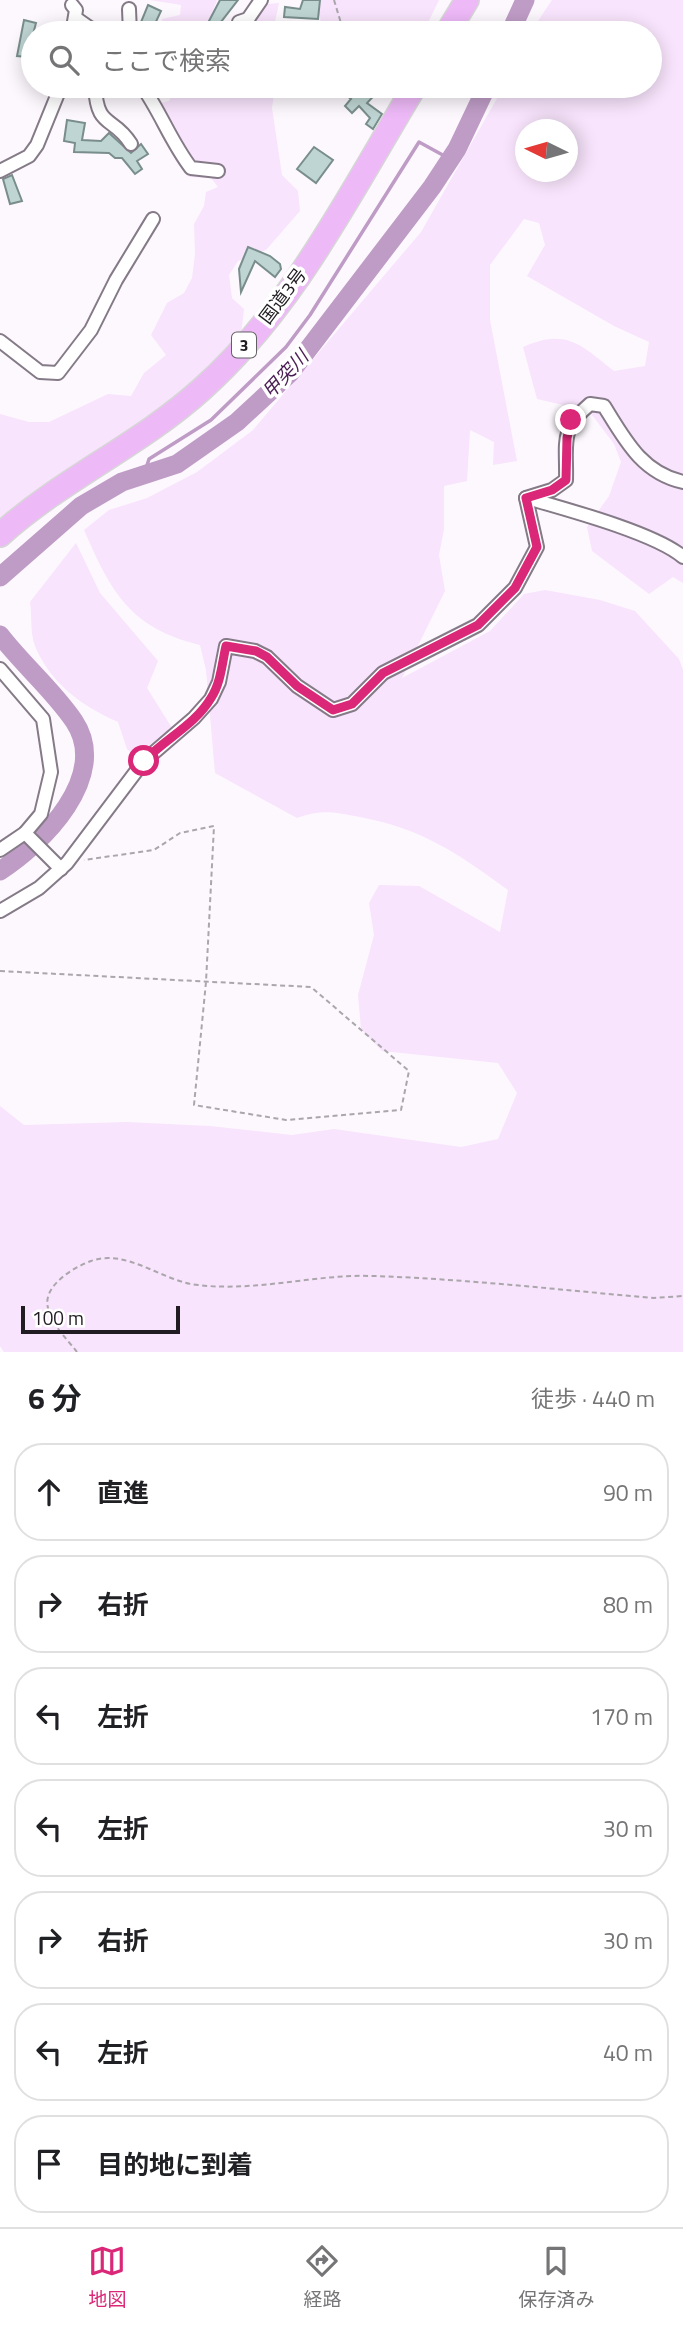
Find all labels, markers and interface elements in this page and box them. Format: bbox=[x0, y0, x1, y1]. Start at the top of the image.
search box bbox=[21, 21, 662, 98]
icon: search bbox=[45, 41, 83, 79]
text: ここで検索 bbox=[101, 41, 231, 80]
north arrow bbox=[515, 119, 578, 182]
street label: 国道3号 bbox=[253, 262, 313, 329]
road number: 3 bbox=[232, 332, 256, 358]
water label: 甲突川 bbox=[255, 341, 316, 404]
route end bbox=[555, 404, 586, 435]
route start bbox=[128, 745, 159, 776]
scale bar bbox=[21, 1303, 180, 1335]
text: 100 m bbox=[32, 1303, 84, 1332]
text: 6 分 bbox=[28, 1375, 81, 1421]
text: 徒歩 · 440 m bbox=[531, 1381, 655, 1416]
icon: ahead bbox=[30, 1473, 68, 1511]
text: 直進 bbox=[97, 1473, 149, 1512]
text: 90 m bbox=[603, 1475, 653, 1510]
icon: right bbox=[30, 1585, 68, 1623]
text: 右折 bbox=[97, 1585, 149, 1624]
text: 80 m bbox=[603, 1587, 653, 1622]
icon: left bbox=[30, 1697, 68, 1735]
text: 左折 bbox=[97, 1697, 149, 1736]
text: 170 m bbox=[590, 1699, 653, 1734]
icon: left bbox=[30, 1809, 68, 1847]
text: 左折 bbox=[97, 1809, 149, 1848]
text: 30 m bbox=[603, 1811, 653, 1846]
icon: right bbox=[30, 1921, 68, 1959]
text: 右折 bbox=[97, 1921, 149, 1960]
text: 30 m bbox=[603, 1923, 653, 1958]
icon: left bbox=[30, 2033, 68, 2071]
text: 左折 bbox=[97, 2033, 149, 2072]
text: 40 m bbox=[603, 2035, 653, 2070]
icon: arrive bbox=[30, 2145, 68, 2183]
text: 目的地に到着 bbox=[97, 2145, 253, 2184]
tab: 地図 bbox=[88, 2242, 127, 2313]
tab: 経路 bbox=[303, 2242, 342, 2313]
tab: 保存済み bbox=[518, 2242, 595, 2313]

